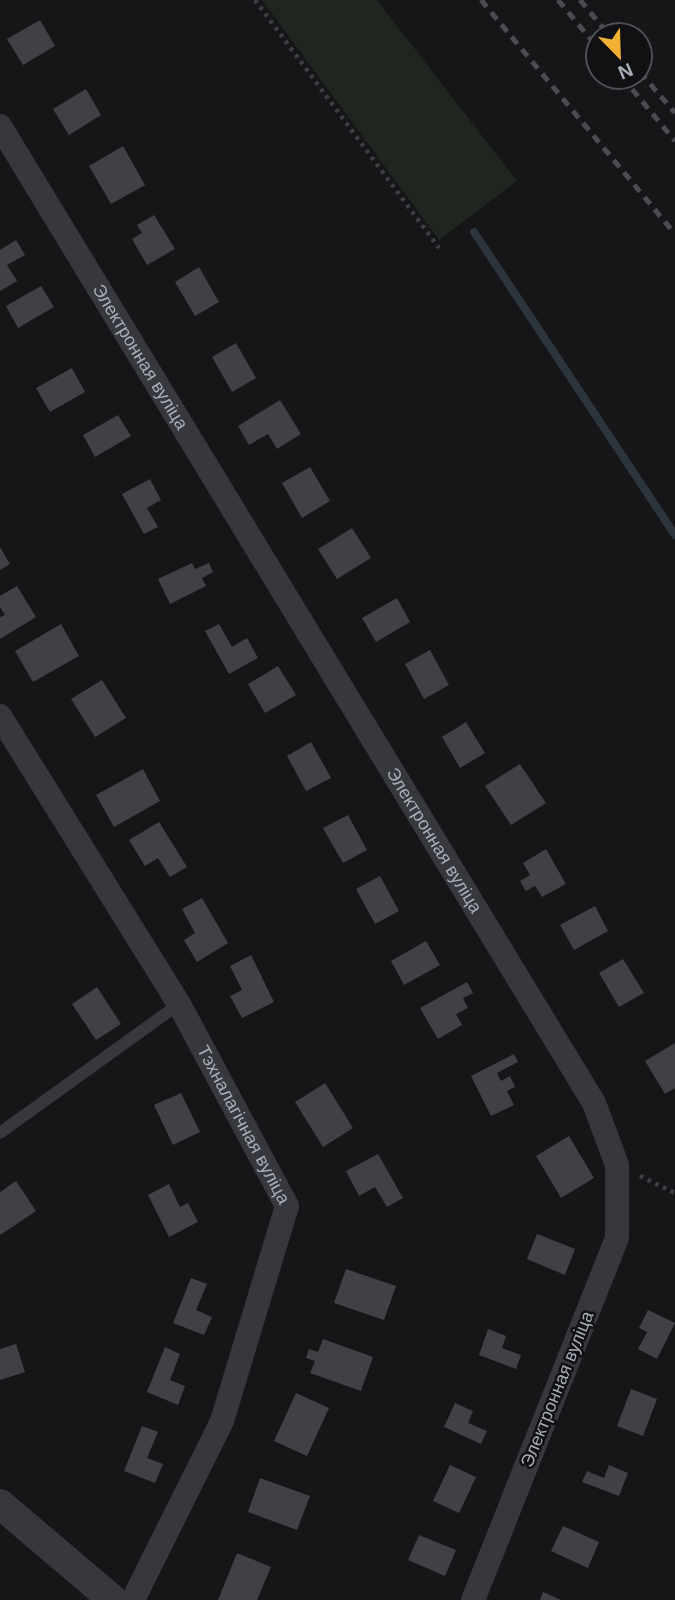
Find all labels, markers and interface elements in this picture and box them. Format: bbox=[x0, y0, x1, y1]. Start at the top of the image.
north arrow bbox=[584, 21, 654, 91]
text: N bbox=[615, 59, 636, 84]
street label: Электронная вуліца bbox=[88, 280, 193, 434]
street label: Электронная вуліца bbox=[382, 764, 487, 918]
street label: Тэхналагічная вуліца bbox=[193, 1042, 295, 1208]
street label: Электронная вуліца bbox=[517, 1307, 598, 1470]

